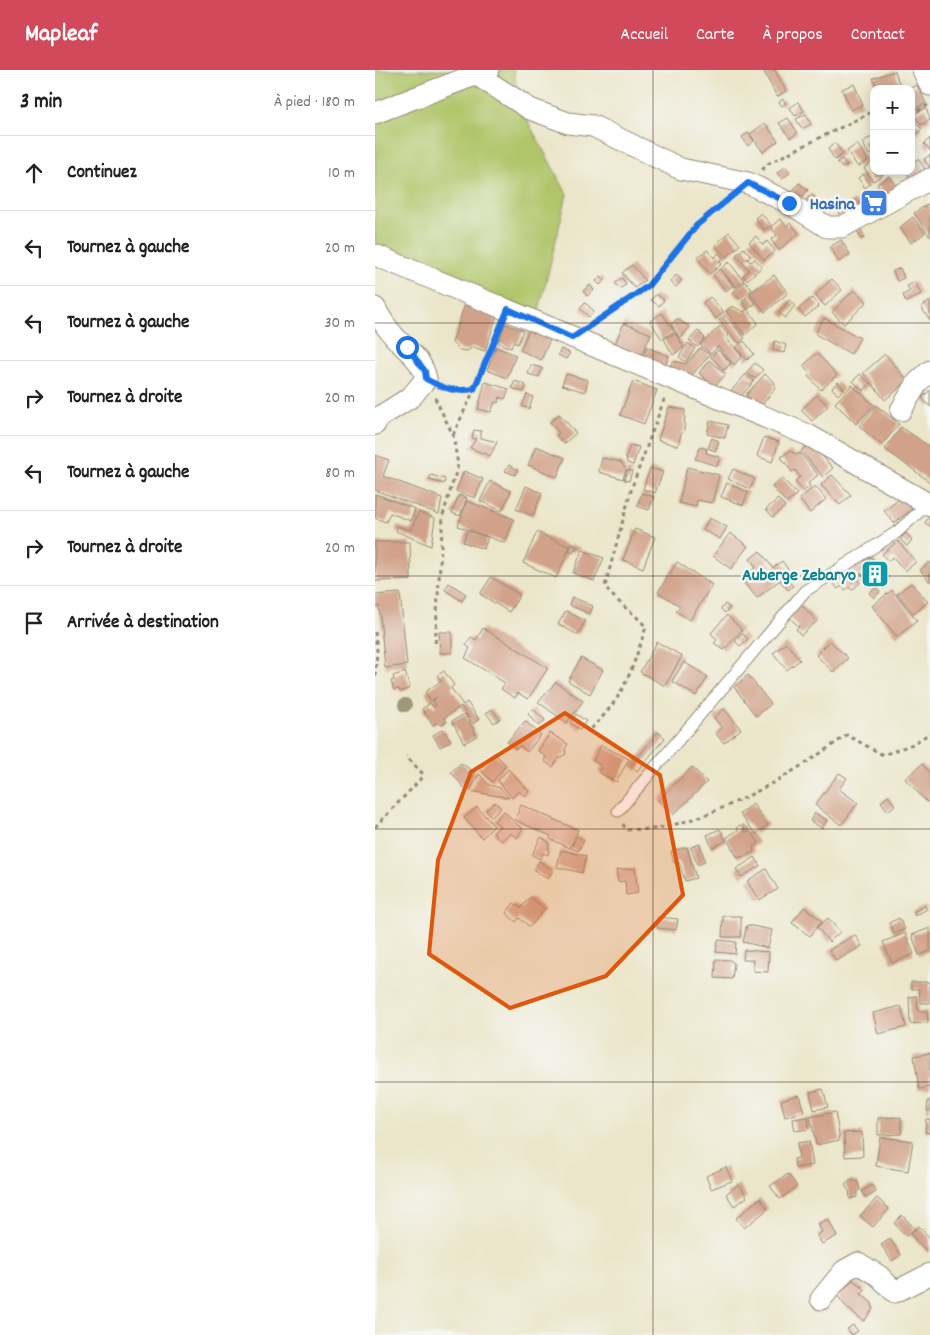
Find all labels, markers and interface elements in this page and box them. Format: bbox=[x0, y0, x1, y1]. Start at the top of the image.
text: Mapleaf bbox=[25, 18, 97, 52]
text: Accueil bbox=[620, 23, 668, 48]
text: Carte bbox=[696, 23, 735, 48]
text: À propos bbox=[763, 23, 823, 48]
text: Contact bbox=[851, 23, 905, 48]
map controls bbox=[870, 85, 915, 175]
button: + bbox=[870, 85, 915, 130]
text: 3 min bbox=[20, 88, 62, 118]
text: À pied · 180 m bbox=[274, 91, 355, 114]
button: − bbox=[870, 130, 915, 175]
icon: ahead bbox=[20, 159, 48, 187]
text: Continuez bbox=[67, 160, 137, 187]
text: 10 m bbox=[328, 162, 355, 185]
supermarket icon: Hasina bbox=[859, 188, 889, 218]
route end bbox=[778, 192, 801, 215]
place label: Hasina bbox=[810, 193, 856, 218]
icon: left bbox=[20, 234, 48, 262]
text: Tournez à gauche bbox=[67, 235, 189, 262]
text: 20 m bbox=[325, 237, 355, 260]
icon: left bbox=[20, 309, 48, 337]
text: Tournez à gauche bbox=[67, 310, 189, 337]
text: 30 m bbox=[325, 312, 355, 335]
route start bbox=[396, 336, 419, 359]
icon: right bbox=[20, 384, 48, 412]
text: Tournez à droite bbox=[67, 385, 182, 412]
text: 20 m bbox=[325, 387, 355, 410]
icon: left bbox=[20, 459, 48, 487]
text: Tournez à gauche bbox=[67, 460, 189, 487]
text: 80 m bbox=[325, 462, 355, 485]
icon: right bbox=[20, 534, 48, 562]
text: Tournez à droite bbox=[67, 535, 182, 562]
text: 20 m bbox=[325, 537, 355, 560]
building icon: Auberge Zebaryo bbox=[860, 559, 890, 589]
place label: Auberge Zebaryo bbox=[742, 564, 856, 589]
icon: arrive bbox=[20, 609, 48, 637]
text: Arrivée à destination bbox=[67, 610, 219, 637]

